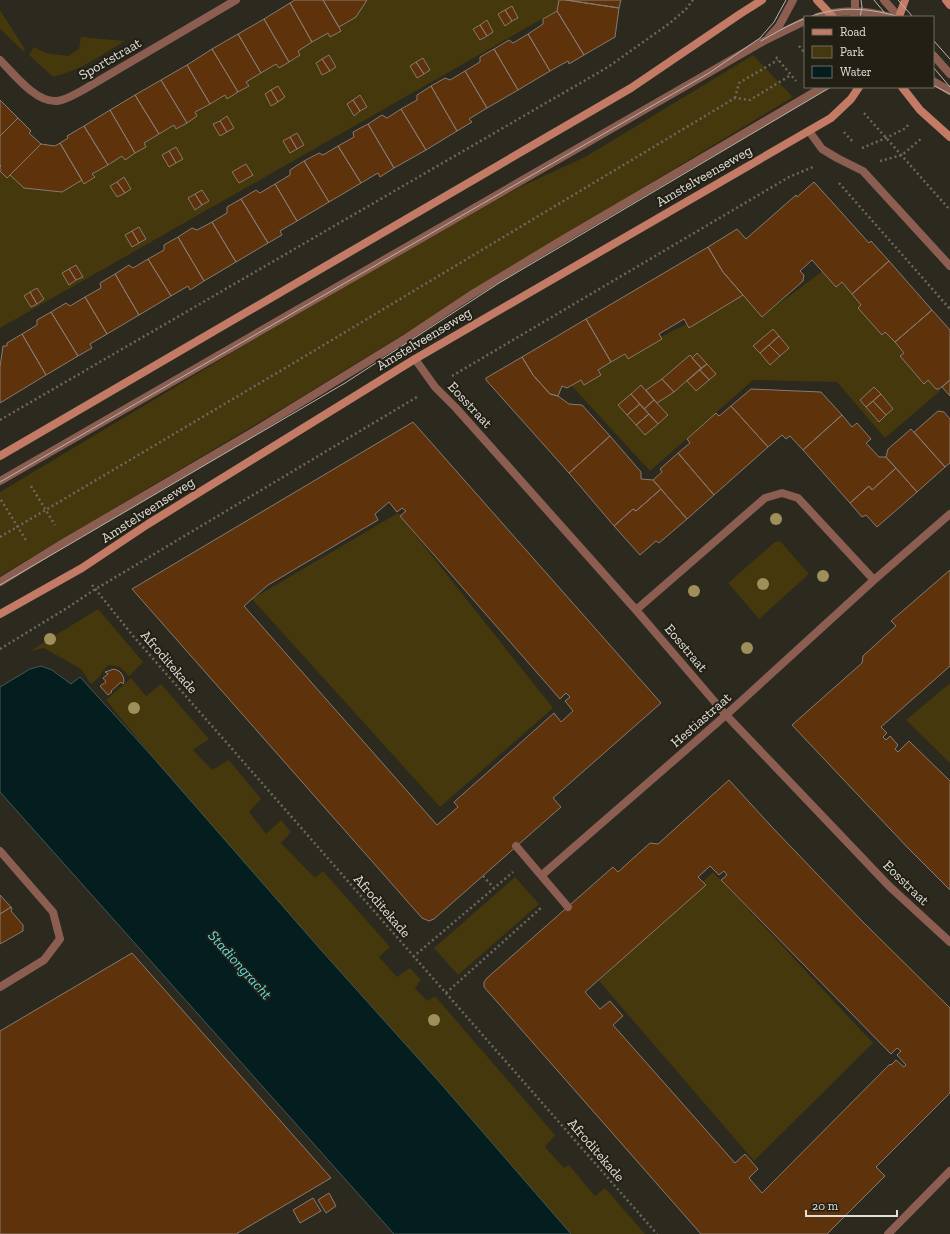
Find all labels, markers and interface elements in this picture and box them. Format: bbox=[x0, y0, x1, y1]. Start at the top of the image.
legend bbox=[804, 16, 934, 88]
text: Road bbox=[840, 25, 866, 39]
street label: Sportstraat bbox=[76, 34, 145, 84]
text: Park bbox=[840, 45, 865, 59]
text: Water bbox=[840, 65, 872, 79]
street label: Amstelveenseweg bbox=[653, 141, 755, 210]
street label: Amstelveenseweg bbox=[373, 304, 475, 374]
street label: Eosstraat bbox=[444, 378, 496, 432]
street label: Amstelveenseweg bbox=[98, 473, 198, 547]
street label: Eosstraat bbox=[661, 621, 711, 676]
street label: Afroditekade bbox=[137, 627, 201, 697]
street label: Hestiastraat bbox=[667, 689, 735, 751]
street label: Eosstraat bbox=[879, 857, 933, 910]
street label: Afroditekade bbox=[350, 871, 414, 941]
water label: Stadiongracht bbox=[204, 927, 276, 1003]
street label: Afroditekade bbox=[564, 1115, 628, 1185]
scale bar bbox=[806, 1192, 897, 1218]
text: 20 m bbox=[812, 1199, 839, 1213]

